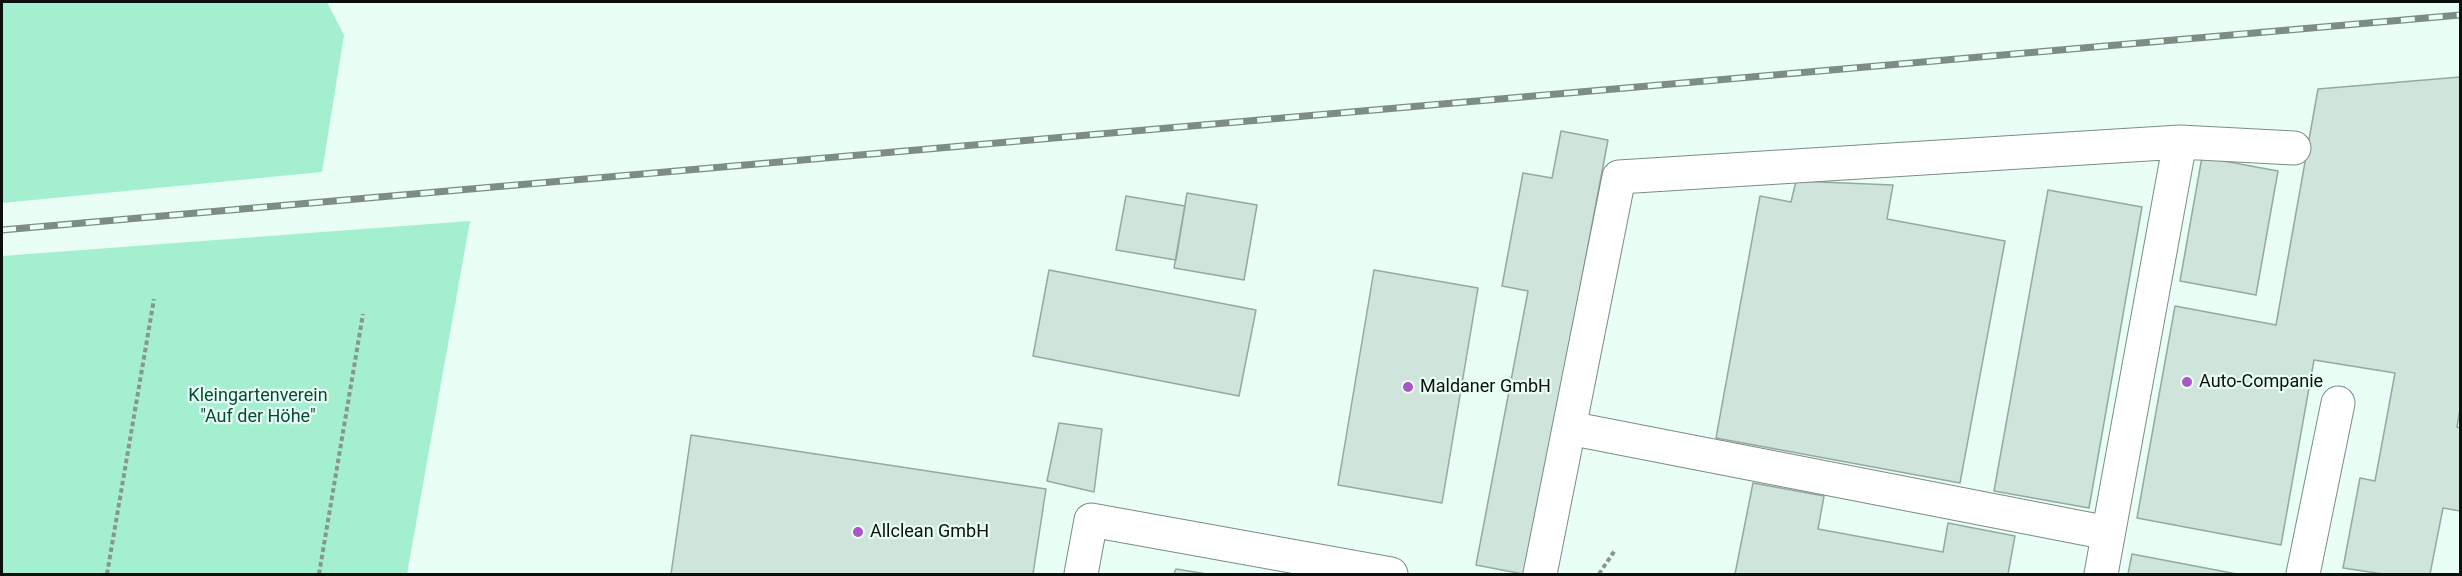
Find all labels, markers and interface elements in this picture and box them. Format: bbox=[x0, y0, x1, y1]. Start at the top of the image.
place label: Auto-Companie bbox=[2199, 371, 2323, 393]
marker: Auto-Companie bbox=[2180, 375, 2194, 389]
place label: Maldaner GmbH bbox=[1420, 376, 1551, 398]
marker: Maldaner GmbH bbox=[1401, 380, 1415, 394]
park label: Kleingartenverein "Auf der Höhe" bbox=[188, 385, 328, 428]
place label: Allclean GmbH bbox=[870, 521, 989, 543]
marker: Allclean GmbH bbox=[851, 525, 865, 539]

